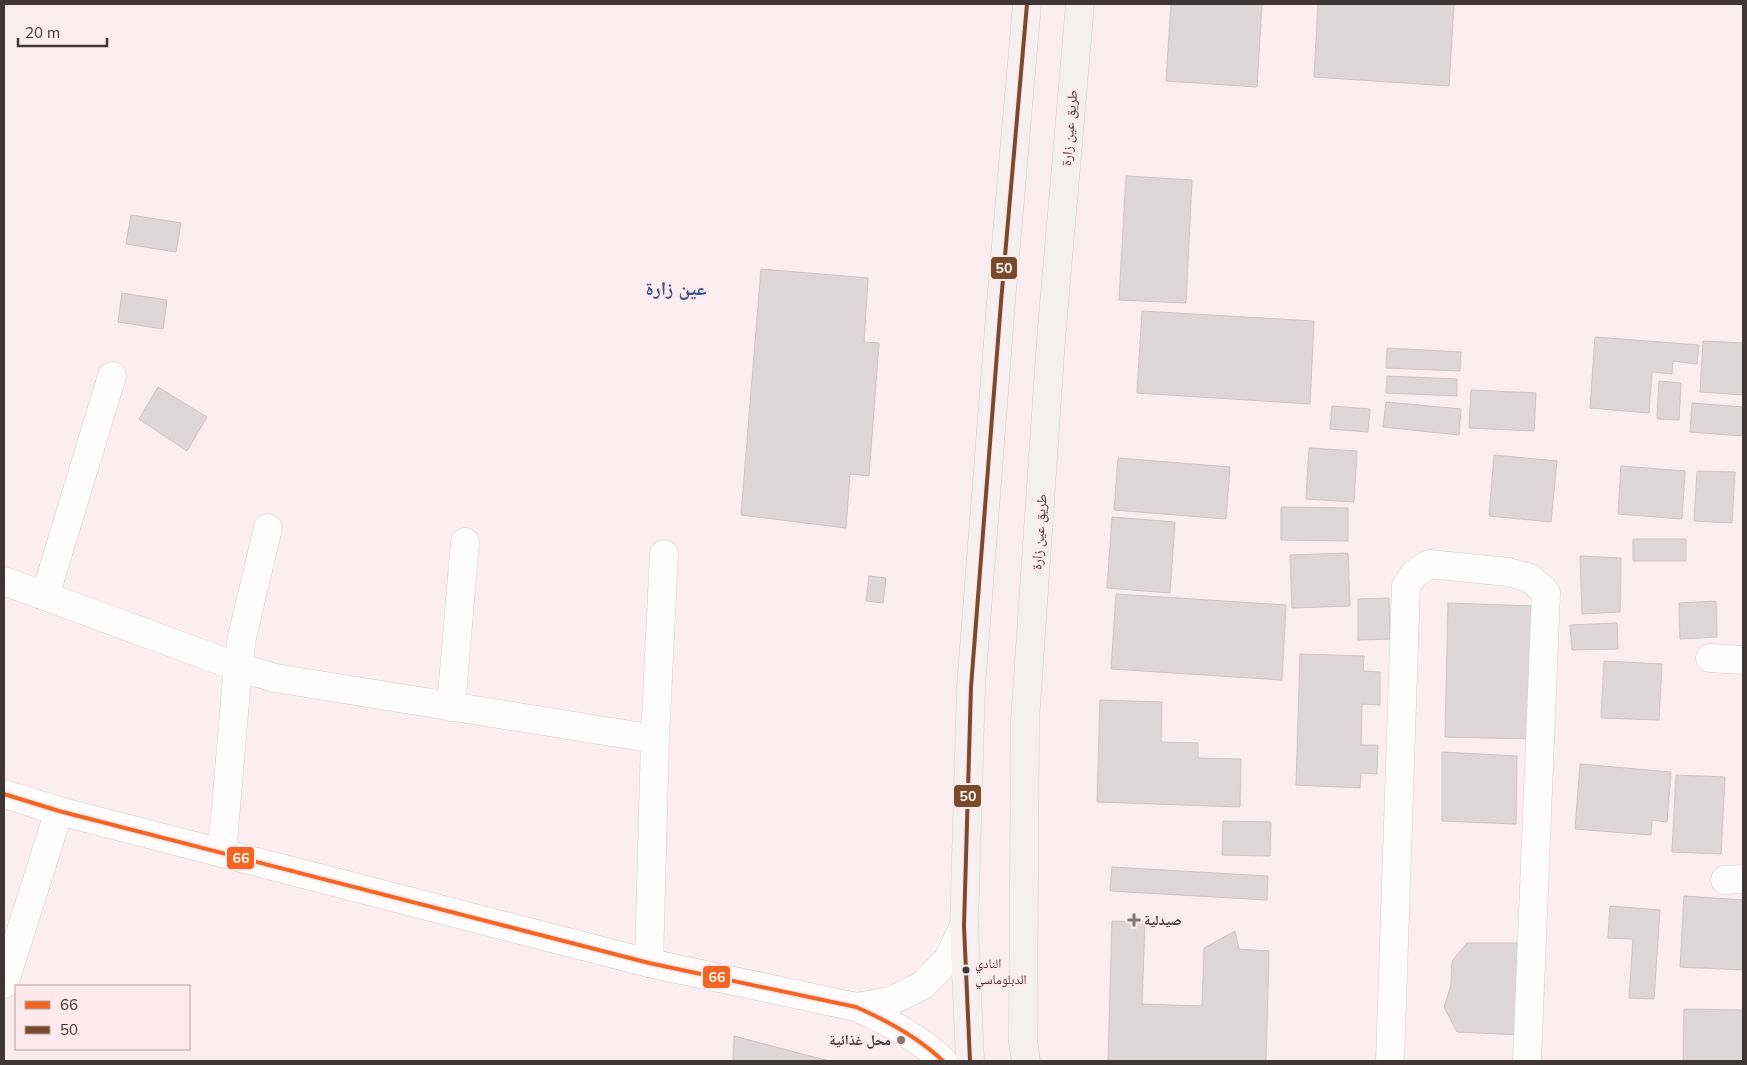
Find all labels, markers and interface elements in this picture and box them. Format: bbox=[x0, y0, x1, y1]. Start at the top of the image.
scale bar bbox=[18, 15, 106, 47]
text: 20 m bbox=[25, 23, 60, 42]
street label: طريق عين زارة bbox=[1057, 89, 1082, 167]
line badge: 50 bbox=[990, 256, 1018, 280]
text: 50 bbox=[996, 259, 1012, 277]
district label: عين زارة bbox=[645, 276, 707, 300]
street label: طريق عين زارة bbox=[1027, 493, 1052, 571]
line badge: 50 bbox=[953, 784, 982, 808]
text: 50 bbox=[960, 787, 976, 805]
line badge: 66 bbox=[226, 846, 255, 870]
text: 66 bbox=[233, 849, 249, 867]
place label: صيدلية bbox=[1144, 911, 1182, 929]
marker: صيدلية bbox=[1128, 914, 1140, 926]
place label: النادي الدبلوماسي bbox=[975, 955, 1027, 990]
line badge: 66 bbox=[702, 965, 731, 989]
marker: النادي الدبلوماسي bbox=[961, 965, 971, 975]
text: 66 bbox=[709, 968, 725, 986]
legend bbox=[15, 985, 190, 1050]
text: 66 bbox=[60, 995, 78, 1014]
text: 50 bbox=[60, 1020, 78, 1039]
place label: محل غذائية bbox=[829, 1031, 891, 1049]
marker: محل غذائية bbox=[895, 1034, 907, 1046]

